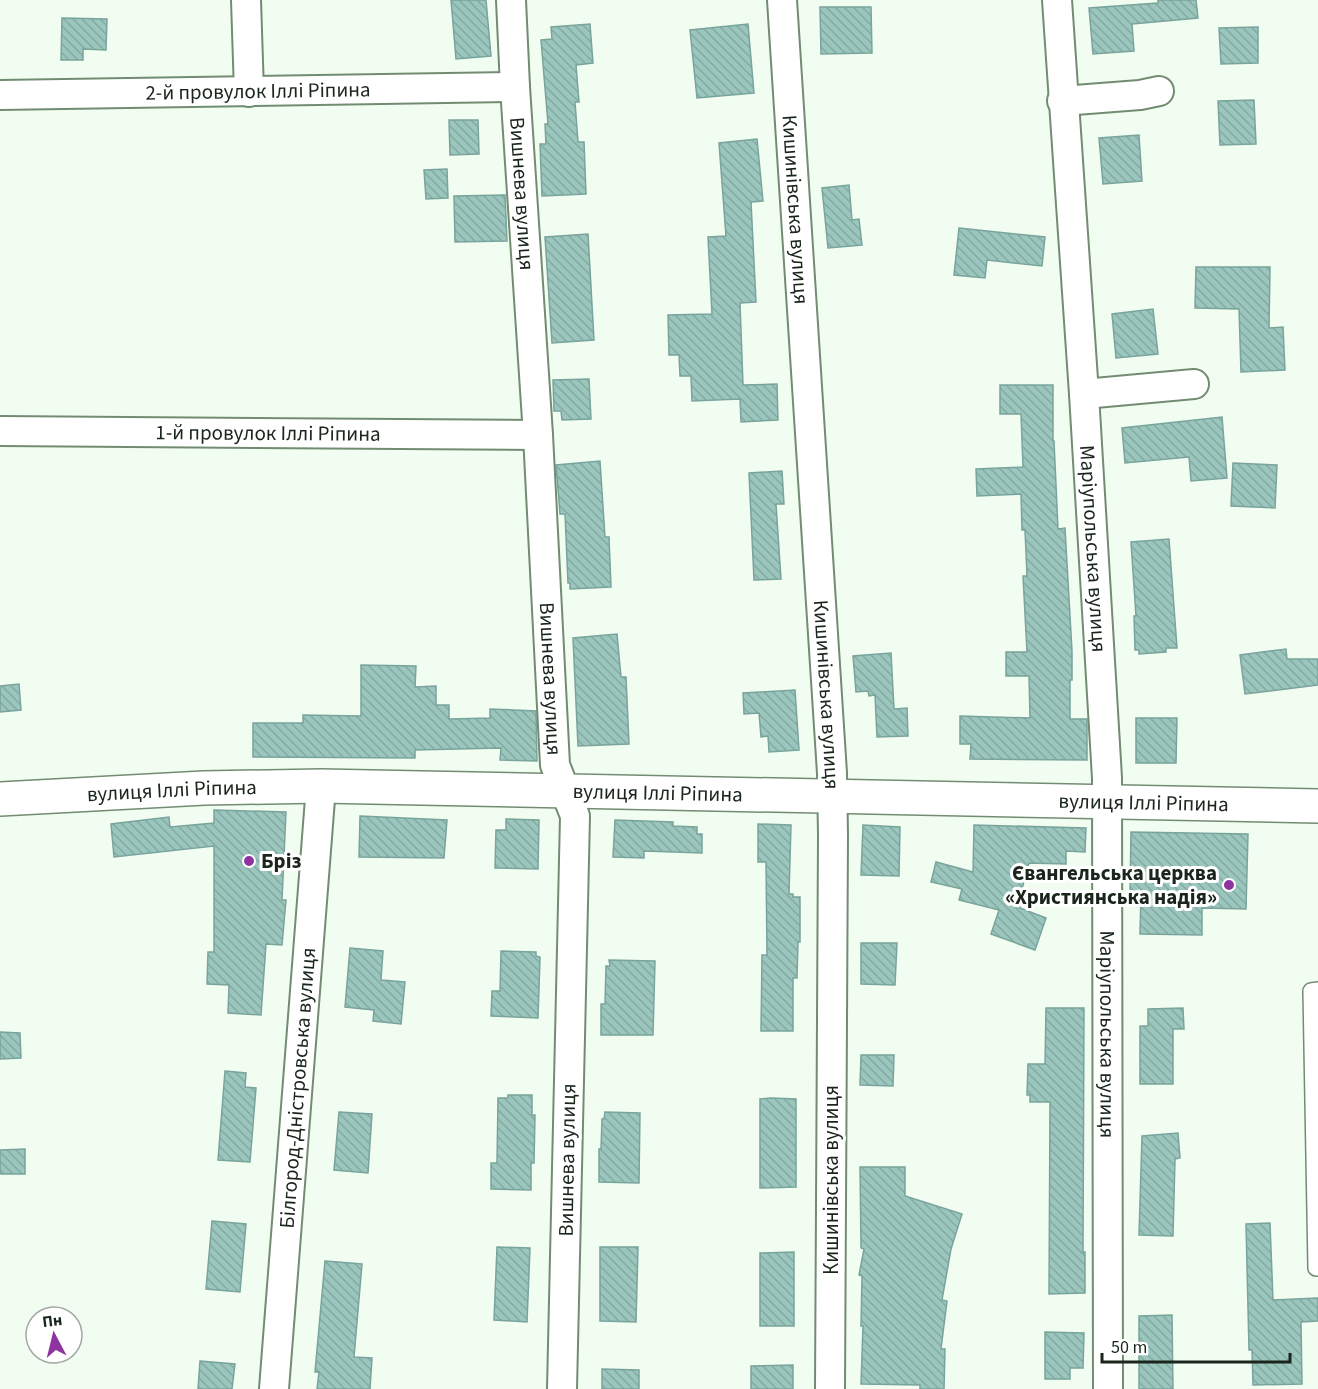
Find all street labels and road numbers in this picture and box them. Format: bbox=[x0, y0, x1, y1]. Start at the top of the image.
street label: 2-й провулок Іллі Ріпина bbox=[145, 74, 371, 108]
street label: Кишинівська вулиця bbox=[774, 114, 817, 305]
street label: Вишнева вулиця bbox=[502, 116, 542, 271]
street label: 1-й провулок Іллі Ріпина bbox=[155, 417, 381, 449]
street label: Маріупольська вулиця bbox=[1072, 444, 1114, 653]
street label: Кишинівська вулиця bbox=[806, 599, 847, 790]
street label: Вишнева вулиця bbox=[532, 601, 569, 756]
street label: вулиця Іллі Ріпина bbox=[86, 772, 257, 809]
street label: вулиця Іллі Ріпина bbox=[572, 776, 743, 809]
street label: вулиця Іллі Ріпина bbox=[1058, 786, 1229, 819]
street label: Маріупольська вулиця bbox=[1092, 931, 1123, 1138]
street label: Білгород-Дністровська вулиця bbox=[272, 946, 323, 1230]
street label: Вишнева вулиця bbox=[551, 1083, 583, 1237]
street label: Кишинівська вулиця bbox=[816, 1085, 846, 1275]

